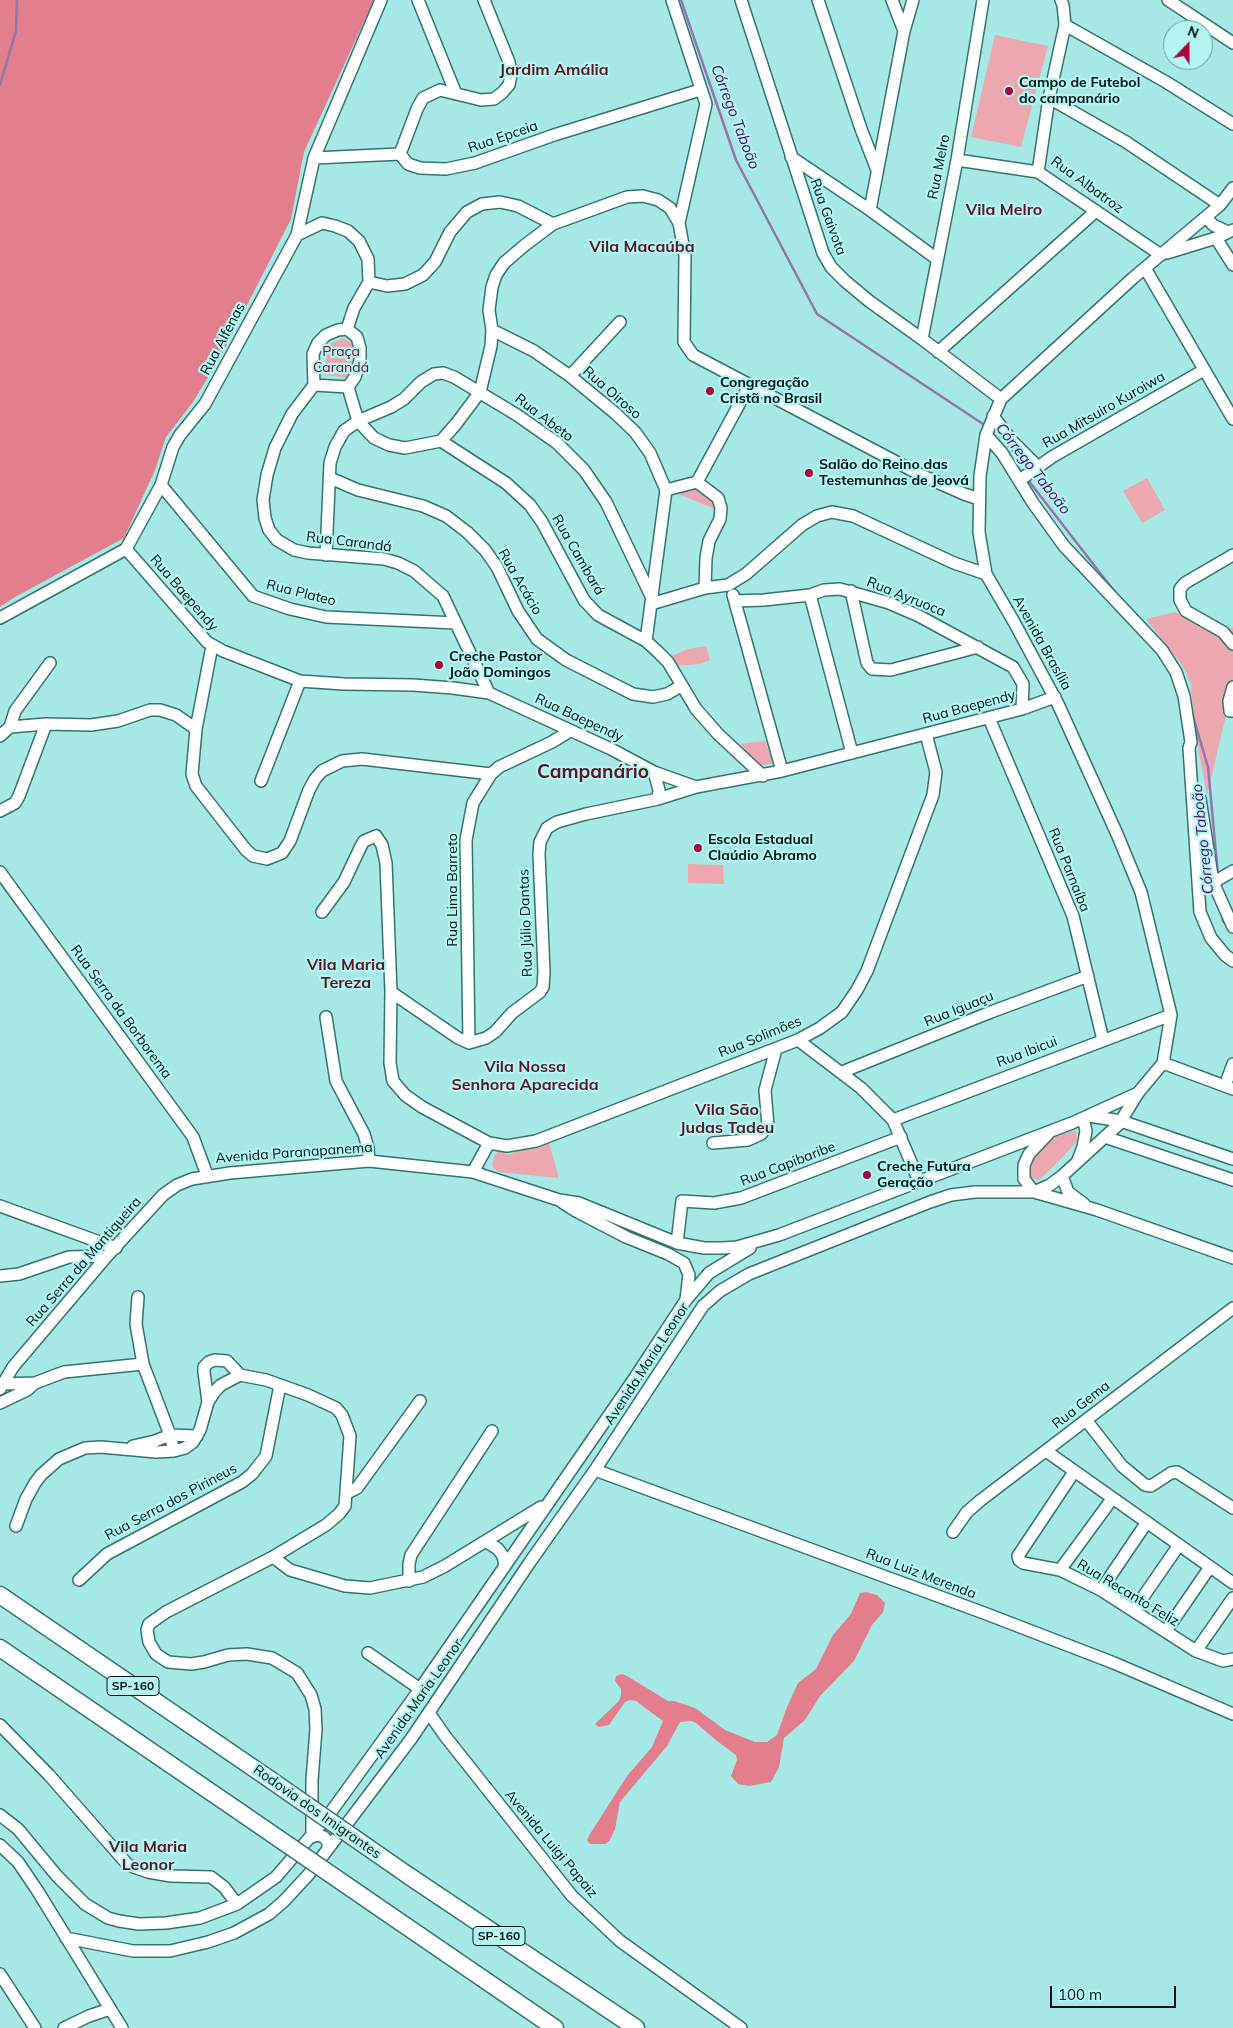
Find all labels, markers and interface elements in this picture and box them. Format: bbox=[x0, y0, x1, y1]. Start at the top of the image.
north arrow bbox=[1163, 20, 1213, 70]
text: N bbox=[1185, 22, 1202, 42]
district label: Jardim Amália bbox=[499, 60, 609, 80]
water label: Córrego Taboão bbox=[707, 62, 763, 172]
place label: Campo de Futebol do campanário bbox=[1019, 75, 1140, 108]
marker: Campo de Futebol do campanário bbox=[1003, 85, 1015, 97]
street label: Rua Epceia bbox=[466, 117, 540, 157]
street label: Rua Melro bbox=[924, 133, 954, 201]
street label: Rua Albatroz bbox=[1048, 153, 1126, 217]
street label: Rua Gaivota bbox=[806, 176, 850, 258]
district label: Vila Melro bbox=[966, 200, 1042, 220]
district label: Vila Macaúba bbox=[589, 237, 695, 257]
street label: Rua Alfenas bbox=[197, 300, 249, 378]
park label: Praça Carandá bbox=[313, 344, 369, 377]
street label: Rua Oiroso bbox=[579, 363, 645, 423]
street label: Rua Mitsuiro Kuroiwa bbox=[1040, 368, 1168, 452]
place label: Congregação Cristã no Brasil bbox=[720, 375, 822, 408]
marker: Congregação Cristã no Brasil bbox=[704, 385, 716, 397]
street label: Rua Abeto bbox=[511, 391, 577, 445]
water label: Córrego Taboão bbox=[992, 420, 1074, 518]
place label: Salão do Reino das Testemunhas de Jeová bbox=[819, 457, 969, 490]
marker: Salão do Reino das Testemunhas de Jeová bbox=[803, 467, 815, 479]
street label: Rua Cambará bbox=[548, 512, 608, 598]
street label: Rua Carandá bbox=[305, 528, 393, 556]
street label: Rua Acácio bbox=[494, 546, 546, 618]
street label: Rua Baependy bbox=[146, 551, 222, 635]
street label: Rua Ayruoca bbox=[864, 574, 948, 620]
street label: Rua Plateo bbox=[264, 576, 338, 610]
street label: Avenida Brasília bbox=[1009, 593, 1075, 693]
place label: Creche Pastor João Domingos bbox=[449, 649, 551, 682]
marker: Creche Pastor João Domingos bbox=[433, 659, 445, 671]
street label: Rua Baependy bbox=[921, 687, 1017, 727]
street label: Rua Baependy bbox=[532, 690, 626, 746]
district label: Campanário bbox=[537, 761, 649, 783]
water label: Córrego Taboão bbox=[1188, 783, 1218, 895]
street label: Rua Parnaíba bbox=[1045, 826, 1093, 914]
place label: Escola Estadual Claúdio Abramo bbox=[708, 832, 817, 864]
street label: Rua Lima Barreto bbox=[445, 833, 461, 947]
marker: Escola Estadual Claúdio Abramo bbox=[692, 842, 704, 854]
street label: Rua Júlio Dantas bbox=[516, 869, 536, 977]
street label: Rua Serra da Borborema bbox=[67, 942, 175, 1082]
district label: Vila Maria Tereza bbox=[307, 955, 385, 993]
street label: Rua Iguaçu bbox=[922, 987, 996, 1031]
street label: Rua Solimões bbox=[716, 1013, 804, 1061]
street label: Rua Ibicui bbox=[994, 1033, 1060, 1071]
district label: Vila Nossa Senhora Aparecida bbox=[451, 1057, 599, 1095]
district label: Vila São Judas Tadeu bbox=[680, 1100, 774, 1138]
street label: Rua Capibaribe bbox=[738, 1138, 838, 1190]
street label: Avenida Paranapanema bbox=[215, 1139, 373, 1167]
place label: Creche Futura Geração bbox=[877, 1159, 971, 1192]
marker: Creche Futura Geração bbox=[861, 1169, 873, 1181]
street label: Rua Serra da Mantiqueira bbox=[23, 1194, 145, 1330]
street label: Avenida Maria Leonor bbox=[601, 1300, 693, 1428]
street label: Rua Gema bbox=[1049, 1377, 1113, 1433]
street label: Rua Serra dos Pirineus bbox=[102, 1460, 240, 1544]
street label: Rua Luiz Merenda bbox=[863, 1545, 979, 1603]
street label: Rua Recanto Feliz bbox=[1074, 1556, 1182, 1630]
street label: Avenida Maria Leonor bbox=[371, 1636, 467, 1762]
road number: SP-160 bbox=[107, 1676, 159, 1695]
street label: Rodovia dos Imigrantes bbox=[250, 1761, 384, 1863]
street label: Avenida Luigi Papaiz bbox=[501, 1787, 601, 1901]
district label: Vila Maria Leonor bbox=[109, 1837, 187, 1875]
road number: SP-160 bbox=[473, 1926, 525, 1945]
scale bar bbox=[1053, 1976, 1179, 2008]
text: 100 m bbox=[1058, 1985, 1102, 2004]

